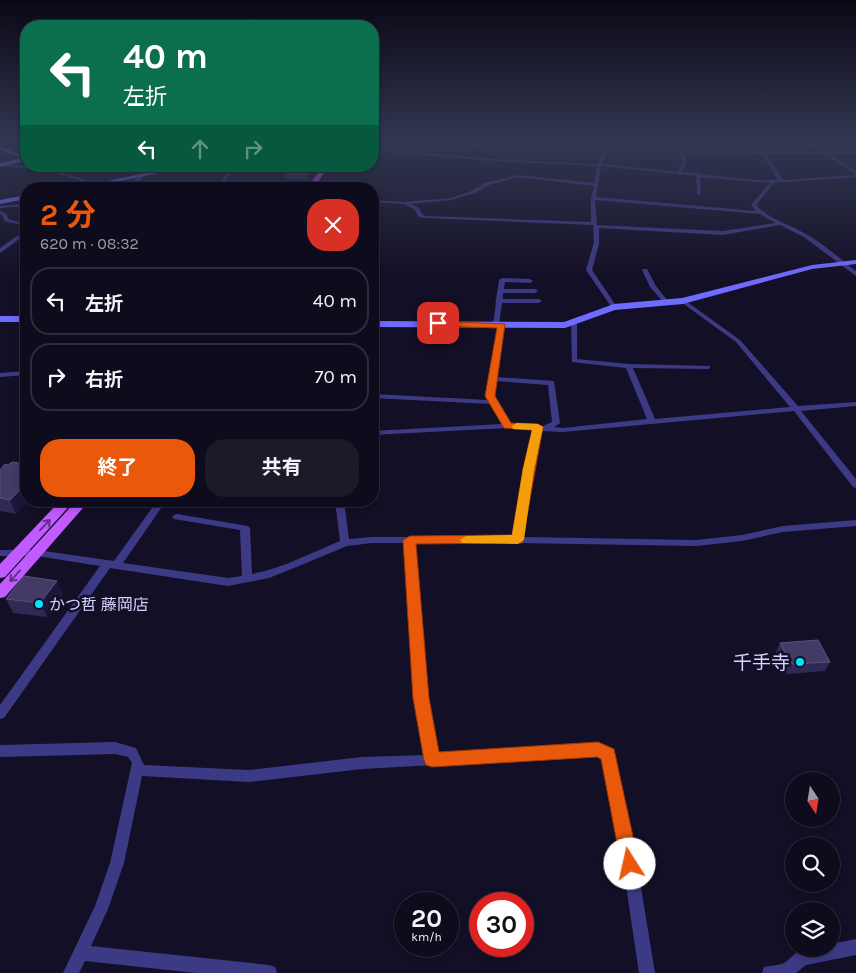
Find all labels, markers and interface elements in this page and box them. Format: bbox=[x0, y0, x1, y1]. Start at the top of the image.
text: 40 m bbox=[123, 36, 208, 77]
icon: left bbox=[40, 40, 105, 105]
text: 左折 bbox=[123, 84, 167, 110]
icon: left bbox=[133, 135, 161, 163]
icon: ahead bbox=[186, 135, 214, 163]
icon: right bbox=[239, 135, 267, 163]
text: 2 分 bbox=[40, 197, 96, 233]
button: close bbox=[307, 199, 359, 251]
text: 620 m · 08:32 bbox=[40, 234, 139, 253]
icon: left bbox=[42, 287, 70, 315]
text: 40 m bbox=[313, 290, 357, 312]
text: 左折 bbox=[85, 293, 123, 315]
pin bbox=[417, 302, 459, 344]
icon: arrive bbox=[424, 309, 452, 337]
icon: right bbox=[42, 363, 70, 391]
text: 70 m bbox=[315, 366, 357, 388]
text: 右折 bbox=[85, 369, 123, 391]
button: 終了 bbox=[40, 439, 195, 497]
button: 共有 bbox=[205, 439, 359, 497]
one-way arrow bbox=[39, 518, 51, 531]
one-way arrow bbox=[9, 570, 21, 583]
place label: かつ哲 藤岡店 bbox=[49, 595, 149, 614]
marker: かつ哲 藤岡店 bbox=[33, 598, 45, 610]
place label: 千手寺 bbox=[733, 652, 790, 674]
marker: 千手寺 bbox=[794, 656, 806, 668]
north arrow bbox=[785, 772, 840, 828]
map controls bbox=[785, 772, 840, 957]
position arrow bbox=[603, 837, 655, 889]
button: search bbox=[785, 837, 840, 892]
speed limit sign: 30 bbox=[469, 892, 534, 957]
button: layers bbox=[785, 902, 840, 957]
text: 20 bbox=[411, 904, 442, 933]
text: km/h bbox=[411, 930, 442, 944]

